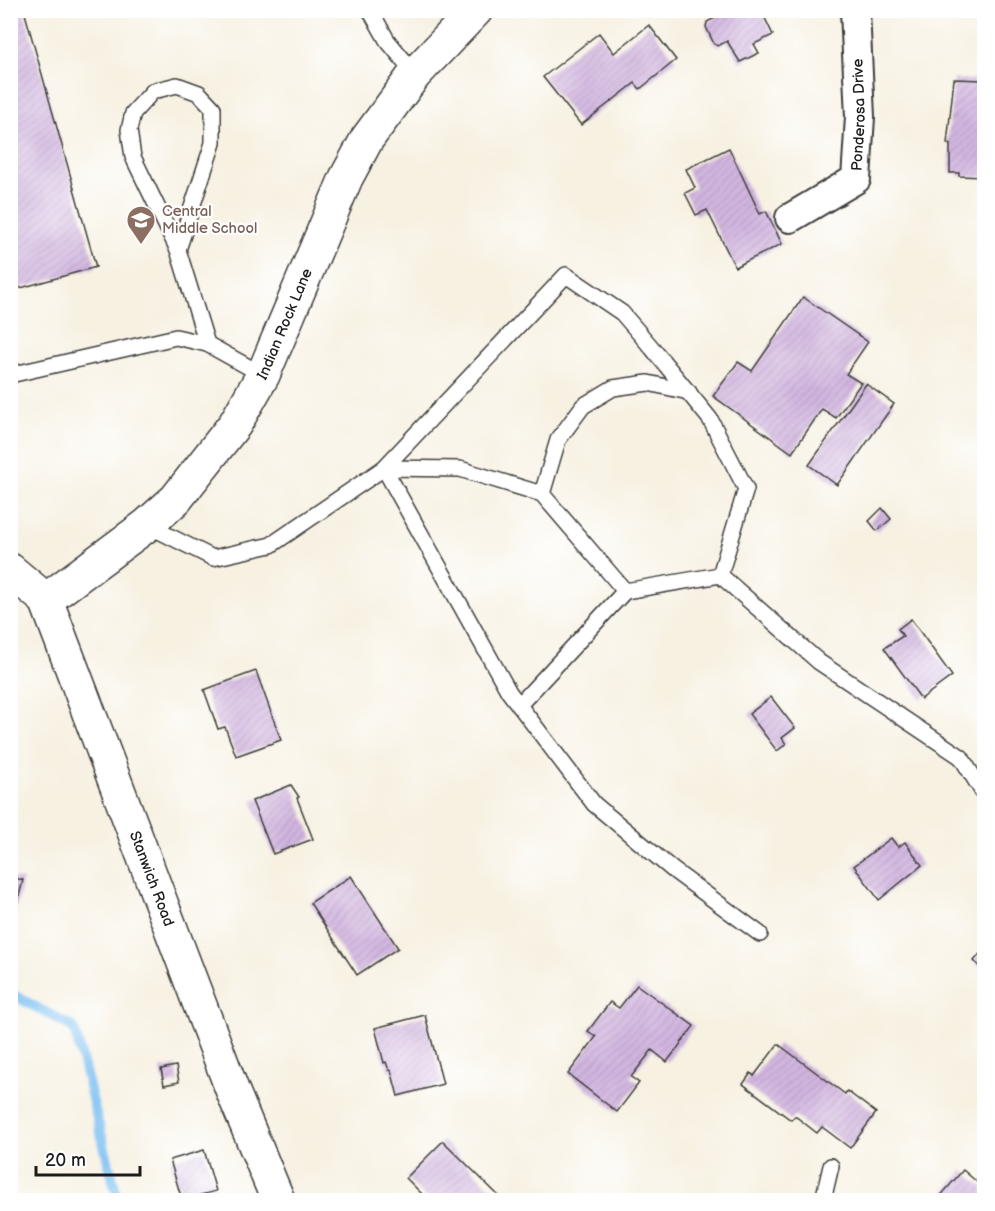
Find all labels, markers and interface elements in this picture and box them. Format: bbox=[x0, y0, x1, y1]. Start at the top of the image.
street label: Ponderosa Drive bbox=[847, 58, 870, 171]
place label: Central Middle School bbox=[162, 202, 257, 238]
school or university icon: Central Middle School bbox=[125, 204, 157, 246]
street label: Indian Rock Lane bbox=[253, 265, 316, 383]
street label: Stanwich Road bbox=[125, 828, 179, 929]
scale bar bbox=[36, 1139, 140, 1177]
text: 20 m bbox=[45, 1150, 86, 1171]

